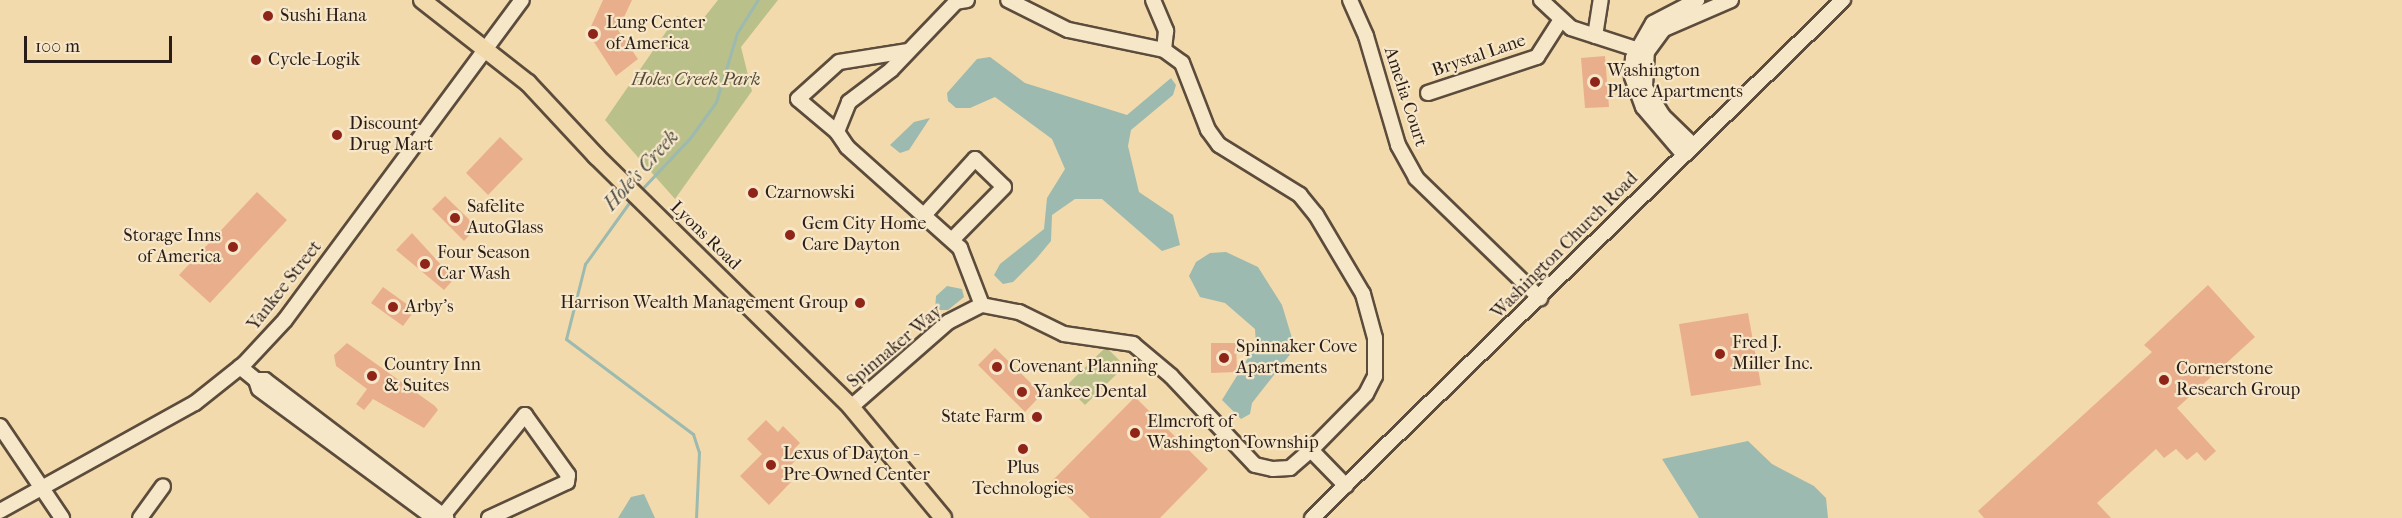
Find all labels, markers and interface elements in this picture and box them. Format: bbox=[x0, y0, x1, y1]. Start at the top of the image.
place label: Sushi Hana bbox=[280, 5, 367, 27]
marker: Sushi Hana bbox=[261, 9, 275, 23]
place label: Lung Center of America bbox=[606, 13, 705, 56]
scale bar bbox=[27, 24, 176, 62]
marker: Lung Center of America bbox=[584, 25, 602, 43]
street label: Brystal Lane bbox=[1429, 30, 1529, 82]
text: 100 m bbox=[35, 36, 80, 57]
street label: Amelia Court bbox=[1379, 45, 1431, 149]
place label: Cycle-Logik bbox=[268, 49, 360, 71]
marker: Cycle-Logik bbox=[249, 53, 263, 67]
place label: Washington Place Apartments bbox=[1607, 61, 1743, 104]
park label: Holes Creek Park bbox=[631, 69, 761, 91]
marker: Washington Place Apartments bbox=[1588, 75, 1602, 89]
place label: Discount Drug Mart bbox=[349, 114, 433, 156]
water label: Hole's Creek bbox=[599, 125, 683, 215]
marker: Discount Drug Mart bbox=[330, 128, 344, 142]
street label: Washington Church Road bbox=[1487, 168, 1643, 324]
place label: Czarnowski bbox=[765, 182, 855, 204]
marker: Czarnowski bbox=[746, 186, 760, 200]
place label: Safelite AutoGlass bbox=[467, 197, 544, 240]
street label: Lyons Road bbox=[665, 197, 745, 275]
marker: Safelite AutoGlass bbox=[448, 211, 462, 225]
place label: Gem City Home Care Dayton bbox=[802, 214, 926, 256]
place label: Storage Inns of America bbox=[123, 226, 221, 268]
marker: Gem City Home Care Dayton bbox=[783, 228, 797, 242]
street label: Yankee Street bbox=[243, 237, 327, 335]
marker: Storage Inns of America bbox=[226, 240, 240, 254]
place label: Four Season Car Wash bbox=[437, 243, 530, 286]
marker: Four Season Car Wash bbox=[418, 257, 432, 271]
place label: Harrison Wealth Management Group bbox=[560, 292, 848, 314]
place label: Arby's bbox=[405, 296, 454, 318]
marker: Harrison Wealth Management Group bbox=[853, 296, 867, 310]
marker: Arby's bbox=[386, 300, 400, 314]
street label: Spinnaker Way bbox=[843, 301, 947, 393]
place label: Fred J. Miller Inc. bbox=[1732, 333, 1813, 376]
place label: Spinnaker Cove Apartments bbox=[1236, 337, 1357, 380]
marker: Fred J. Miller Inc. bbox=[1713, 347, 1727, 361]
marker: Spinnaker Cove Apartments bbox=[1217, 351, 1231, 365]
place label: Country Inn & Suites bbox=[384, 355, 481, 398]
place label: Covenant Planning bbox=[1009, 356, 1157, 378]
place label: Cornerstone Research Group bbox=[2176, 359, 2300, 401]
marker: Covenant Planning bbox=[990, 360, 1004, 374]
marker: Country Inn & Suites bbox=[365, 369, 379, 383]
marker: Cornerstone Research Group bbox=[2157, 373, 2171, 387]
place label: Yankee Dental bbox=[1034, 381, 1147, 403]
marker: Yankee Dental bbox=[1015, 385, 1029, 399]
place label: State Farm bbox=[941, 406, 1025, 428]
marker: State Farm bbox=[1030, 410, 1044, 424]
place label: Elmcroft of Washington Township bbox=[1147, 412, 1319, 454]
marker: Elmcroft of Washington Township bbox=[1128, 426, 1142, 440]
marker: Plus Technologies bbox=[1016, 442, 1030, 456]
place label: Lexus of Dayton - Pre-Owned Center bbox=[783, 444, 930, 486]
marker: Lexus of Dayton - Pre-Owned Center bbox=[764, 458, 778, 472]
place label: Plus Technologies bbox=[972, 458, 1074, 500]

